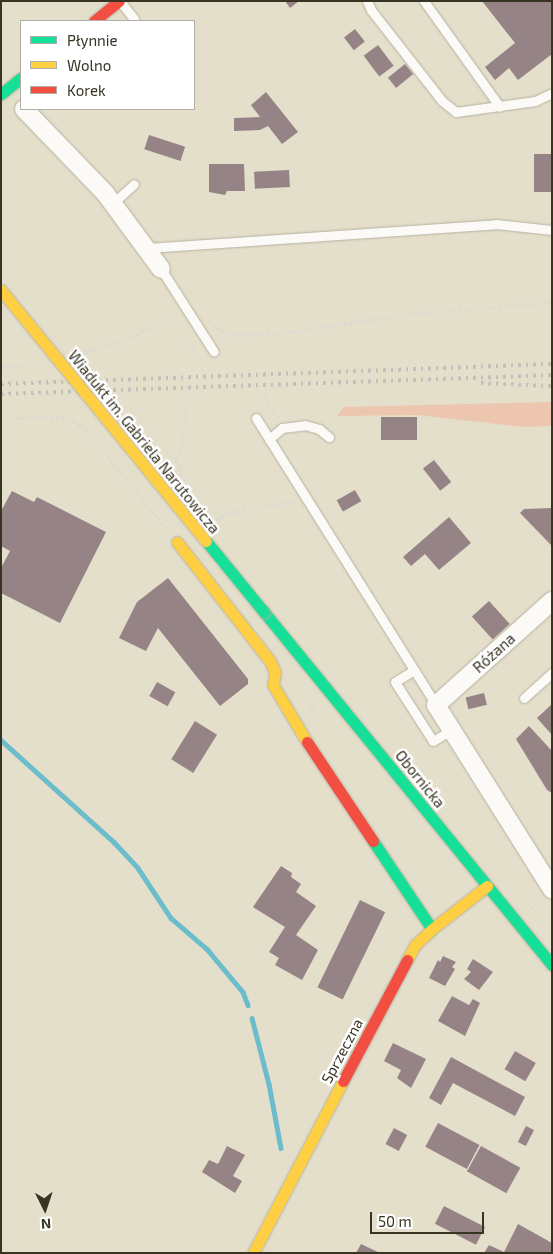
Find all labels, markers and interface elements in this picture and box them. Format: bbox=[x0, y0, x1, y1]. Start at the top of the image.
legend bbox=[20, 20, 195, 110]
text: Płynnie bbox=[67, 31, 118, 49]
text: Wolno bbox=[67, 56, 111, 74]
text: Korek bbox=[67, 81, 106, 99]
street label: Wiadukt im. Gabriela Narutowicza bbox=[64, 347, 224, 537]
street label: Różana bbox=[469, 629, 519, 677]
street label: Obornicka bbox=[391, 747, 449, 811]
street label: Sprzeczna bbox=[317, 1016, 367, 1086]
north arrow bbox=[20, 1184, 70, 1234]
scale bar bbox=[373, 1202, 487, 1234]
text: 50 m bbox=[378, 1212, 412, 1230]
text: N bbox=[40, 1216, 52, 1233]

